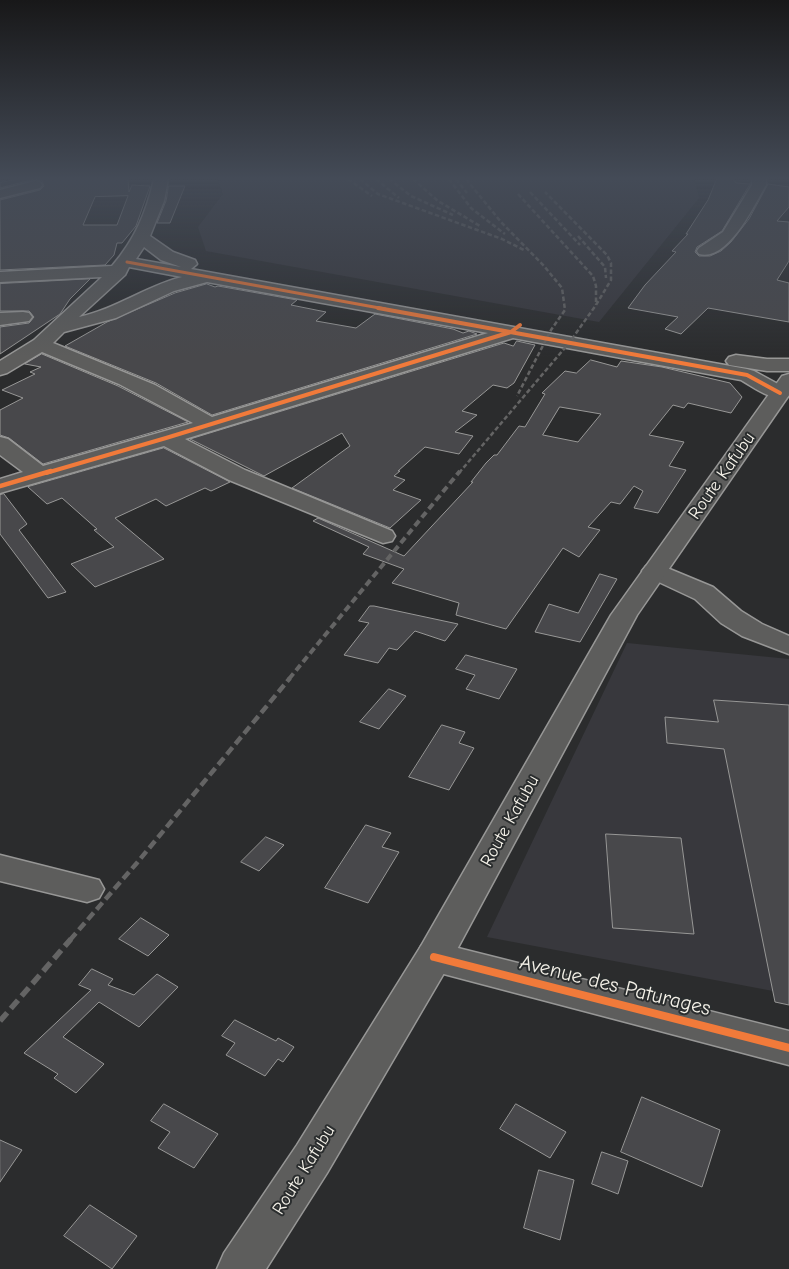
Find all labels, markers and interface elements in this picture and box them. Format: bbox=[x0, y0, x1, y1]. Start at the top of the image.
street label: Route Kafubu bbox=[684, 428, 760, 524]
street label: Route Kafubu bbox=[476, 771, 544, 871]
street label: Avenue des Paturages bbox=[517, 950, 713, 1022]
street label: Route Kafubu bbox=[268, 1121, 340, 1219]

